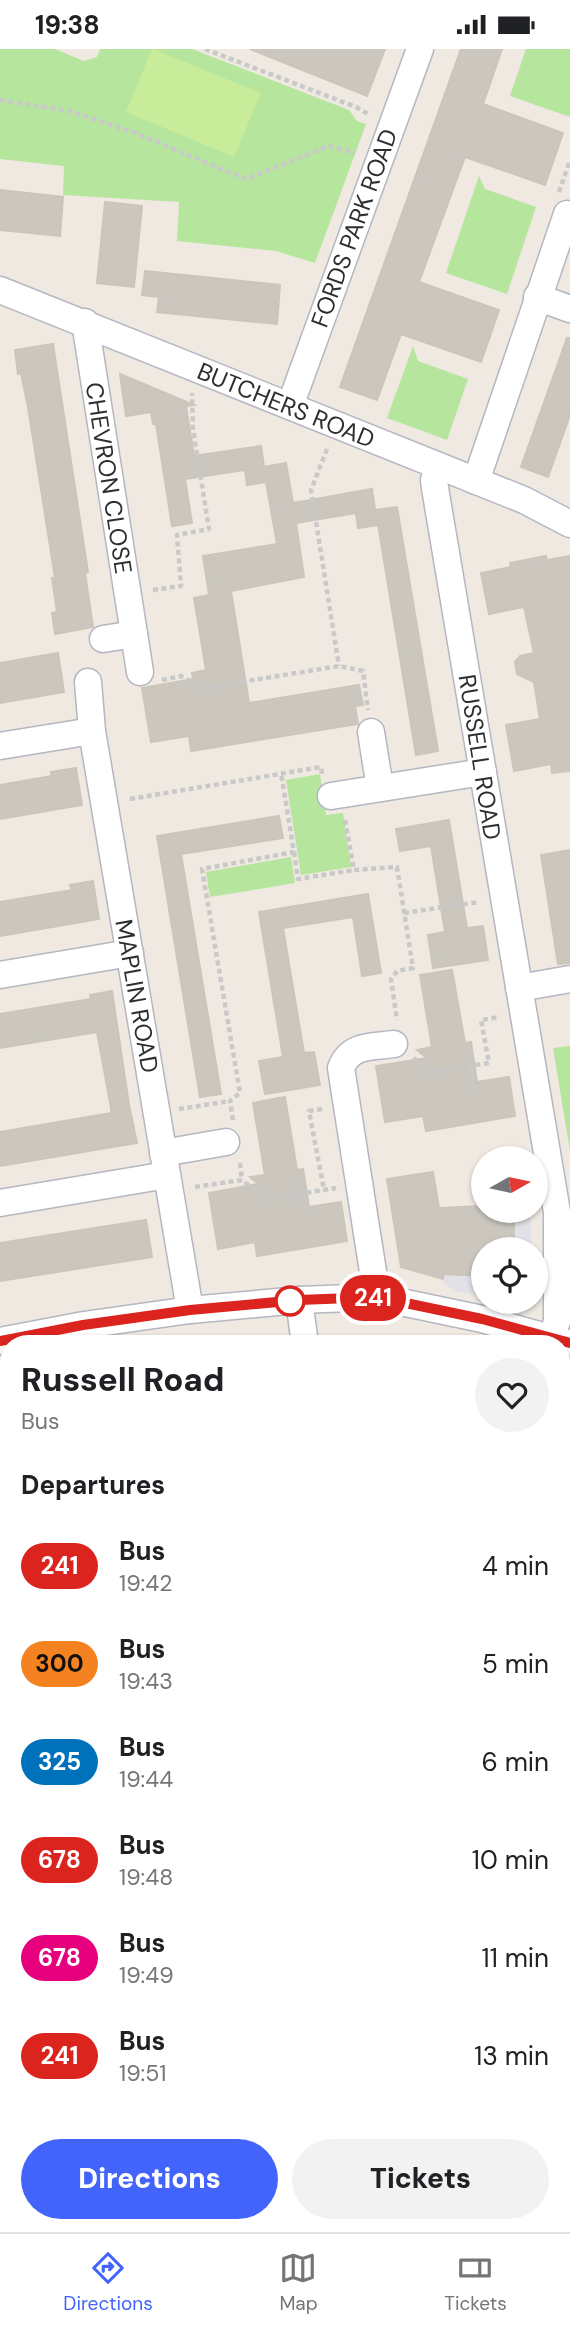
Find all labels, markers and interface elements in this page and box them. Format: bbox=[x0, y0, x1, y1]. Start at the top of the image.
text: 19:38 bbox=[35, 8, 100, 42]
street label: FORDS PARK ROAD bbox=[304, 125, 404, 331]
street label: BUTCHERS ROAD bbox=[193, 355, 379, 455]
street label: CHEVRON CLOSE bbox=[79, 380, 139, 576]
street label: RUSSELL ROAD bbox=[452, 672, 508, 842]
street label: MAPLIN ROAD bbox=[108, 917, 166, 1075]
north arrow bbox=[471, 1146, 548, 1223]
map controls bbox=[471, 1146, 548, 1314]
button: locate bbox=[471, 1237, 548, 1314]
line badge: 241 bbox=[333, 1275, 413, 1321]
text: 241 bbox=[354, 1282, 392, 1313]
unlabelled marker bbox=[275, 1286, 305, 1316]
text: Russell Road bbox=[21, 1358, 225, 1401]
button: heart bbox=[475, 1358, 549, 1432]
text: Bus bbox=[21, 1406, 60, 1436]
text: Departures bbox=[21, 1468, 165, 1502]
text: Bus bbox=[119, 1534, 165, 1568]
text: 4 min bbox=[482, 1549, 549, 1583]
text: 241 bbox=[40, 1550, 79, 1581]
text: 19:42 bbox=[119, 1568, 172, 1598]
text: Bus bbox=[119, 1632, 165, 1666]
text: 5 min bbox=[482, 1647, 549, 1681]
text: 300 bbox=[35, 1648, 84, 1679]
text: 19:43 bbox=[119, 1666, 173, 1696]
text: Bus bbox=[119, 1730, 165, 1764]
text: 6 min bbox=[481, 1745, 549, 1779]
text: 325 bbox=[38, 1746, 81, 1777]
text: 19:44 bbox=[119, 1764, 173, 1794]
text: Bus bbox=[119, 1828, 165, 1862]
text: 10 min bbox=[472, 1843, 549, 1877]
text: 678 bbox=[38, 1844, 81, 1875]
text: 19:48 bbox=[119, 1862, 173, 1892]
text: Bus bbox=[119, 1926, 165, 1960]
text: 11 min bbox=[482, 1941, 549, 1975]
text: 678 bbox=[38, 1942, 81, 1973]
text: 19:49 bbox=[119, 1960, 174, 1990]
text: Bus bbox=[119, 2024, 165, 2058]
text: 13 min bbox=[474, 2039, 549, 2073]
text: 241 bbox=[40, 2040, 79, 2071]
text: 19:51 bbox=[119, 2058, 166, 2088]
button: Directions bbox=[21, 2139, 278, 2219]
button: Tickets bbox=[292, 2139, 549, 2219]
tab: Directions bbox=[63, 2249, 153, 2316]
tab: Map bbox=[279, 2249, 318, 2316]
tab: Tickets bbox=[444, 2249, 507, 2316]

